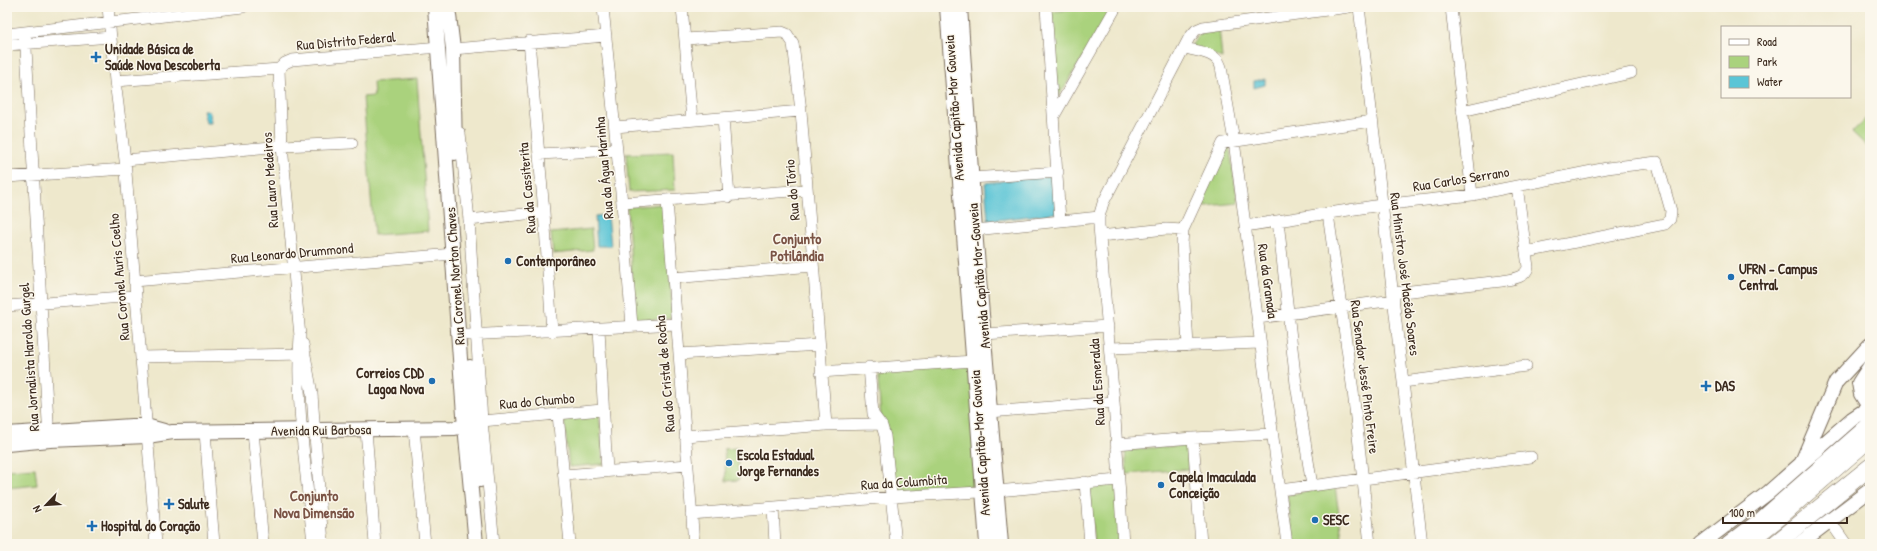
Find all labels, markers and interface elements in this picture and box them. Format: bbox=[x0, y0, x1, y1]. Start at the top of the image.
legend bbox=[1721, 26, 1851, 98]
street label: Rua Distrito Federal bbox=[296, 27, 397, 54]
text: Road bbox=[1757, 33, 1777, 50]
street label: Avenida Capitão-Mor Gouveia bbox=[939, 34, 969, 181]
place label: Unidade Básica de Saúde Nova Descoberta bbox=[105, 39, 220, 74]
marker: Unidade Básica de Saúde Nova Descoberta bbox=[90, 51, 102, 63]
text: Park bbox=[1757, 53, 1777, 70]
text: Water bbox=[1757, 73, 1783, 90]
street label: Rua da Água Marinha bbox=[590, 116, 618, 220]
street label: Rua Lauro Medeiros bbox=[257, 132, 282, 228]
street label: Rua da Cassiterita bbox=[513, 141, 540, 234]
street label: Rua do Tório bbox=[779, 158, 804, 221]
street label: Rua Carlos Serrano bbox=[1411, 161, 1511, 196]
street label: Rua Ministro José Macêdo Soares bbox=[1386, 191, 1425, 357]
street label: Avenida Capitão Mor-Gouveia bbox=[963, 202, 995, 350]
street label: Rua Coronel Norton Chaves bbox=[440, 207, 469, 346]
street label: Rua Coronel Auris Coelho bbox=[103, 212, 134, 341]
district label: Conjunto Potilândia bbox=[770, 228, 824, 266]
street label: Rua Leonardo Drummond bbox=[230, 238, 354, 267]
street label: Rua da Granada bbox=[1254, 242, 1283, 320]
place label: Contemporâneo bbox=[516, 251, 596, 272]
marker: Contemporâneo bbox=[503, 256, 513, 266]
place label: UFRN - Campus Central bbox=[1739, 259, 1818, 294]
marker: UFRN - Campus Central bbox=[1726, 272, 1736, 282]
street label: Rua Jornalista Haroldo Gurgel bbox=[14, 282, 44, 432]
street label: Rua Senador Jessé Pinto Freire bbox=[1347, 299, 1384, 455]
street label: Rua do Cristal de Rocha bbox=[650, 314, 679, 433]
street label: Rua da Esmeralda bbox=[1084, 337, 1109, 426]
place label: Correios CDD Lagoa Nova bbox=[356, 363, 424, 400]
street label: Avenida Capitão-Mor Gouveia bbox=[965, 369, 995, 516]
marker: Correios CDD Lagoa Nova bbox=[427, 376, 437, 386]
place label: DAS bbox=[1715, 376, 1735, 395]
marker: DAS bbox=[1700, 380, 1712, 392]
street label: Rua do Chumbo bbox=[499, 388, 576, 413]
street label: Avenida Rui Barbosa bbox=[271, 419, 372, 440]
place label: Escola Estadual Jorge Fernandes bbox=[737, 445, 820, 482]
marker: Escola Estadual Jorge Fernandes bbox=[724, 458, 734, 468]
place label: Capela Imaculada Conceição bbox=[1169, 467, 1256, 502]
street label: Rua da Columbita bbox=[860, 469, 948, 494]
marker: Capela Imaculada Conceição bbox=[1156, 480, 1166, 490]
north arrow bbox=[26, 485, 66, 525]
district label: Conjunto Nova Dimensão bbox=[274, 485, 354, 523]
place label: Salute bbox=[178, 494, 210, 513]
marker: Salute bbox=[163, 498, 175, 510]
scale bar bbox=[1723, 499, 1847, 525]
text: N bbox=[29, 503, 45, 515]
text: 100 m bbox=[1729, 504, 1755, 521]
place label: SESC bbox=[1323, 510, 1350, 529]
marker: SESC bbox=[1310, 515, 1320, 525]
place label: Hospital do Coração bbox=[101, 516, 200, 537]
marker: Hospital do Coração bbox=[86, 520, 98, 532]

